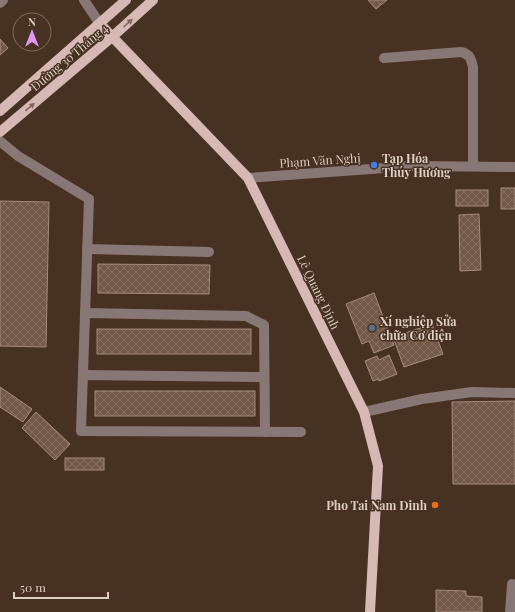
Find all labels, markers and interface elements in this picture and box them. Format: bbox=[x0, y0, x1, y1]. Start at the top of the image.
north arrow bbox=[12, 12, 52, 52]
text: N bbox=[28, 14, 36, 29]
one-way arrow bbox=[123, 18, 134, 27]
street label: Đường 30 Tháng 4 bbox=[27, 20, 111, 94]
one-way arrow bbox=[24, 102, 35, 111]
street label: Phạm Văn Nghị bbox=[279, 149, 362, 171]
place label: Tạp Hóa Thúy Hương bbox=[382, 150, 451, 180]
marker: Tạp Hóa Thúy Hương bbox=[369, 160, 379, 170]
street label: Lê Quang Định bbox=[294, 252, 344, 332]
place label: Xí nghiệp Sửa chữa Cơ điện bbox=[380, 313, 457, 343]
marker: Xí nghiệp Sửa chữa Cơ điện bbox=[367, 323, 377, 333]
place label: Pho Tai Nam Dinh bbox=[326, 497, 428, 513]
marker: Pho Tai Nam Dinh bbox=[430, 500, 440, 510]
scale bar bbox=[14, 574, 108, 600]
text: 50 m bbox=[20, 579, 46, 595]

